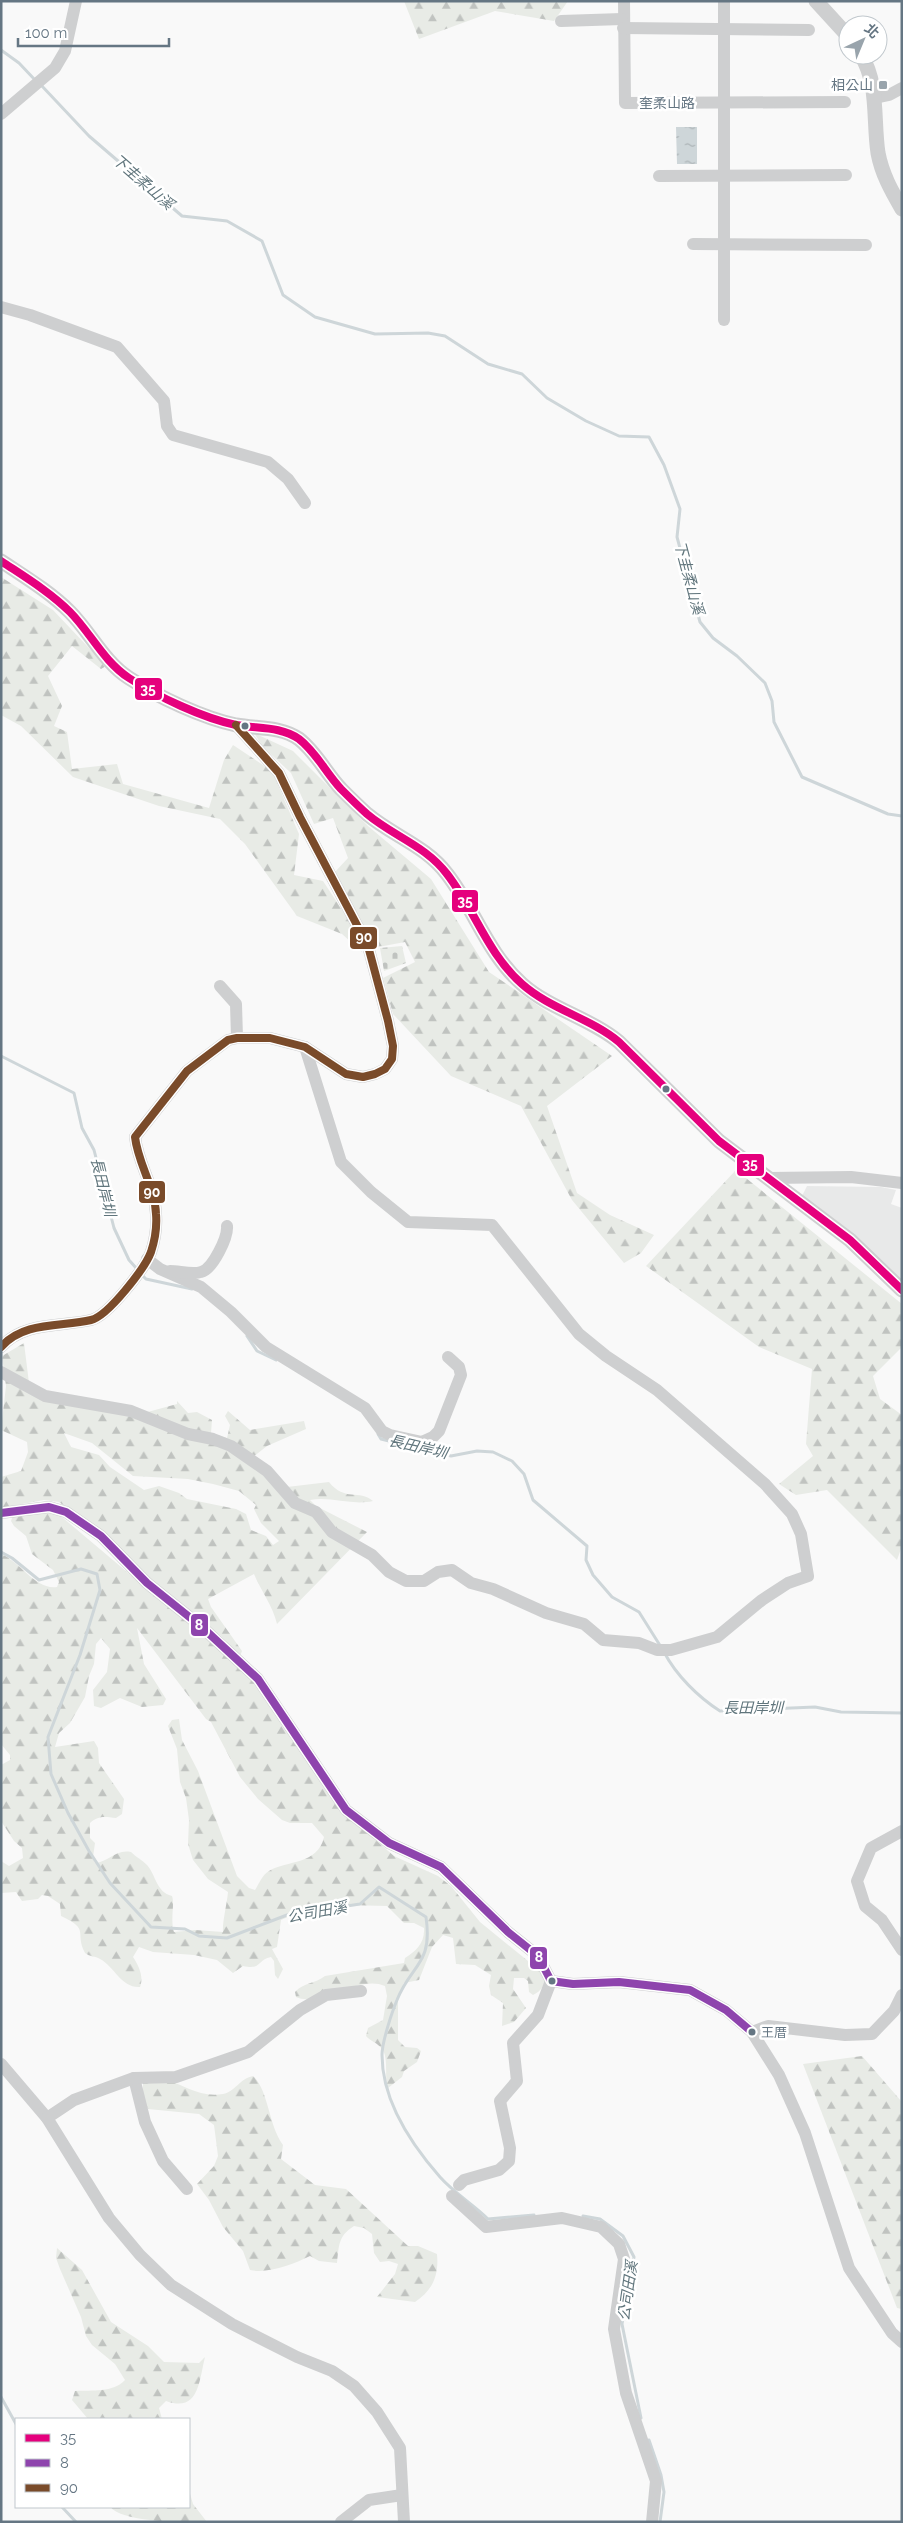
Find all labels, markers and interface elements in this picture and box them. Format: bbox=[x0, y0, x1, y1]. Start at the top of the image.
scale bar bbox=[18, 15, 169, 47]
north arrow bbox=[838, 15, 888, 65]
text: 北 bbox=[861, 20, 883, 41]
text: 100 m bbox=[25, 24, 67, 42]
place label: 相公山 bbox=[831, 77, 873, 93]
marker: 相公山 bbox=[877, 79, 889, 91]
street label: 奎柔山路 bbox=[639, 95, 695, 111]
water label: 下圭柔山溪 bbox=[109, 151, 179, 215]
water label: 下圭柔山溪 bbox=[671, 539, 708, 618]
line badge: 35 bbox=[134, 677, 163, 701]
text: 35 bbox=[140, 681, 156, 697]
unlabelled marker bbox=[240, 721, 250, 731]
line badge: 35 bbox=[451, 889, 479, 913]
text: 35 bbox=[457, 893, 473, 909]
line badge: 90 bbox=[349, 926, 378, 950]
text: 90 bbox=[356, 929, 372, 945]
unlabelled marker bbox=[661, 1084, 671, 1094]
line badge: 35 bbox=[736, 1153, 765, 1177]
water label: 長田岸圳 bbox=[87, 1156, 119, 1220]
text: 35 bbox=[742, 1156, 758, 1172]
line badge: 90 bbox=[138, 1180, 166, 1204]
text: 90 bbox=[144, 1184, 160, 1200]
water label: 長田岸圳 bbox=[387, 1431, 451, 1463]
line badge: 8 bbox=[190, 1613, 209, 1637]
text: 8 bbox=[195, 1617, 203, 1633]
water label: 長田岸圳 bbox=[723, 1699, 785, 1717]
water label: 公司田溪 bbox=[286, 1898, 350, 1926]
line badge: 8 bbox=[529, 1946, 548, 1970]
text: 8 bbox=[535, 1949, 543, 1965]
unlabelled marker bbox=[547, 1976, 557, 1986]
place label: 王厝 bbox=[761, 2025, 787, 2040]
marker: 王厝 bbox=[747, 2027, 757, 2037]
water label: 公司田溪 bbox=[615, 2258, 641, 2322]
legend bbox=[15, 2418, 190, 2508]
text: 35 bbox=[60, 2429, 76, 2447]
text: 8 bbox=[60, 2454, 69, 2472]
text: 90 bbox=[60, 2479, 78, 2497]

